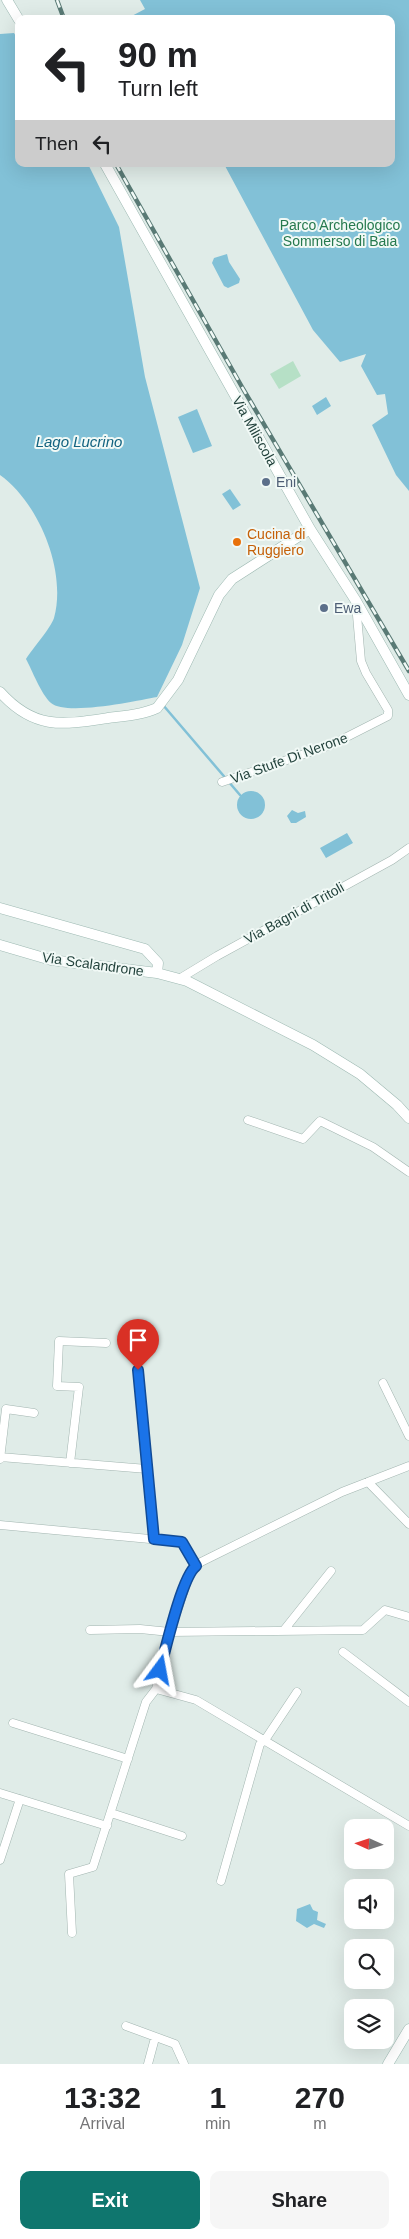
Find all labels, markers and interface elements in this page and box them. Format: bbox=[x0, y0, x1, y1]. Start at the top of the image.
icon: left bbox=[35, 35, 100, 100]
text: 90 m bbox=[118, 35, 198, 74]
text: Turn left bbox=[118, 76, 198, 101]
icon: left bbox=[88, 130, 116, 158]
text: Then bbox=[35, 133, 78, 154]
park label: Parco Archeologico Sommerso di Baia bbox=[280, 217, 401, 249]
street label: Via Miliscola bbox=[229, 393, 281, 469]
water label: Lago Lucrino bbox=[36, 433, 122, 450]
place label: Eni bbox=[276, 474, 296, 490]
marker: Eni bbox=[260, 476, 272, 488]
place label: Cucina di Ruggiero bbox=[247, 526, 305, 558]
marker: Cucina di Ruggiero bbox=[231, 536, 243, 548]
place label: Ewa bbox=[334, 600, 361, 616]
marker: Ewa bbox=[318, 602, 330, 614]
street label: Via Stufe Di Nerone bbox=[228, 729, 350, 787]
street label: Via Bagni di Tritoli bbox=[241, 879, 347, 947]
street label: Via Scalandrone bbox=[41, 949, 145, 979]
pin bbox=[117, 1319, 159, 1370]
icon: arrive bbox=[124, 1326, 152, 1354]
position arrow bbox=[133, 1643, 185, 1695]
north arrow bbox=[344, 1819, 394, 1869]
map controls bbox=[344, 1819, 394, 2049]
button: sound bbox=[344, 1879, 394, 1929]
button: search bbox=[344, 1939, 394, 1989]
button: layers bbox=[344, 1999, 394, 2049]
text: 13:32 bbox=[64, 2081, 141, 2114]
text: 1 bbox=[209, 2081, 226, 2114]
text: 270 bbox=[295, 2081, 345, 2114]
text: Arrival bbox=[80, 2115, 125, 2132]
text: min bbox=[205, 2115, 231, 2132]
text: m bbox=[313, 2115, 326, 2132]
button: Exit bbox=[20, 2171, 200, 2229]
button: Share bbox=[210, 2171, 389, 2229]

